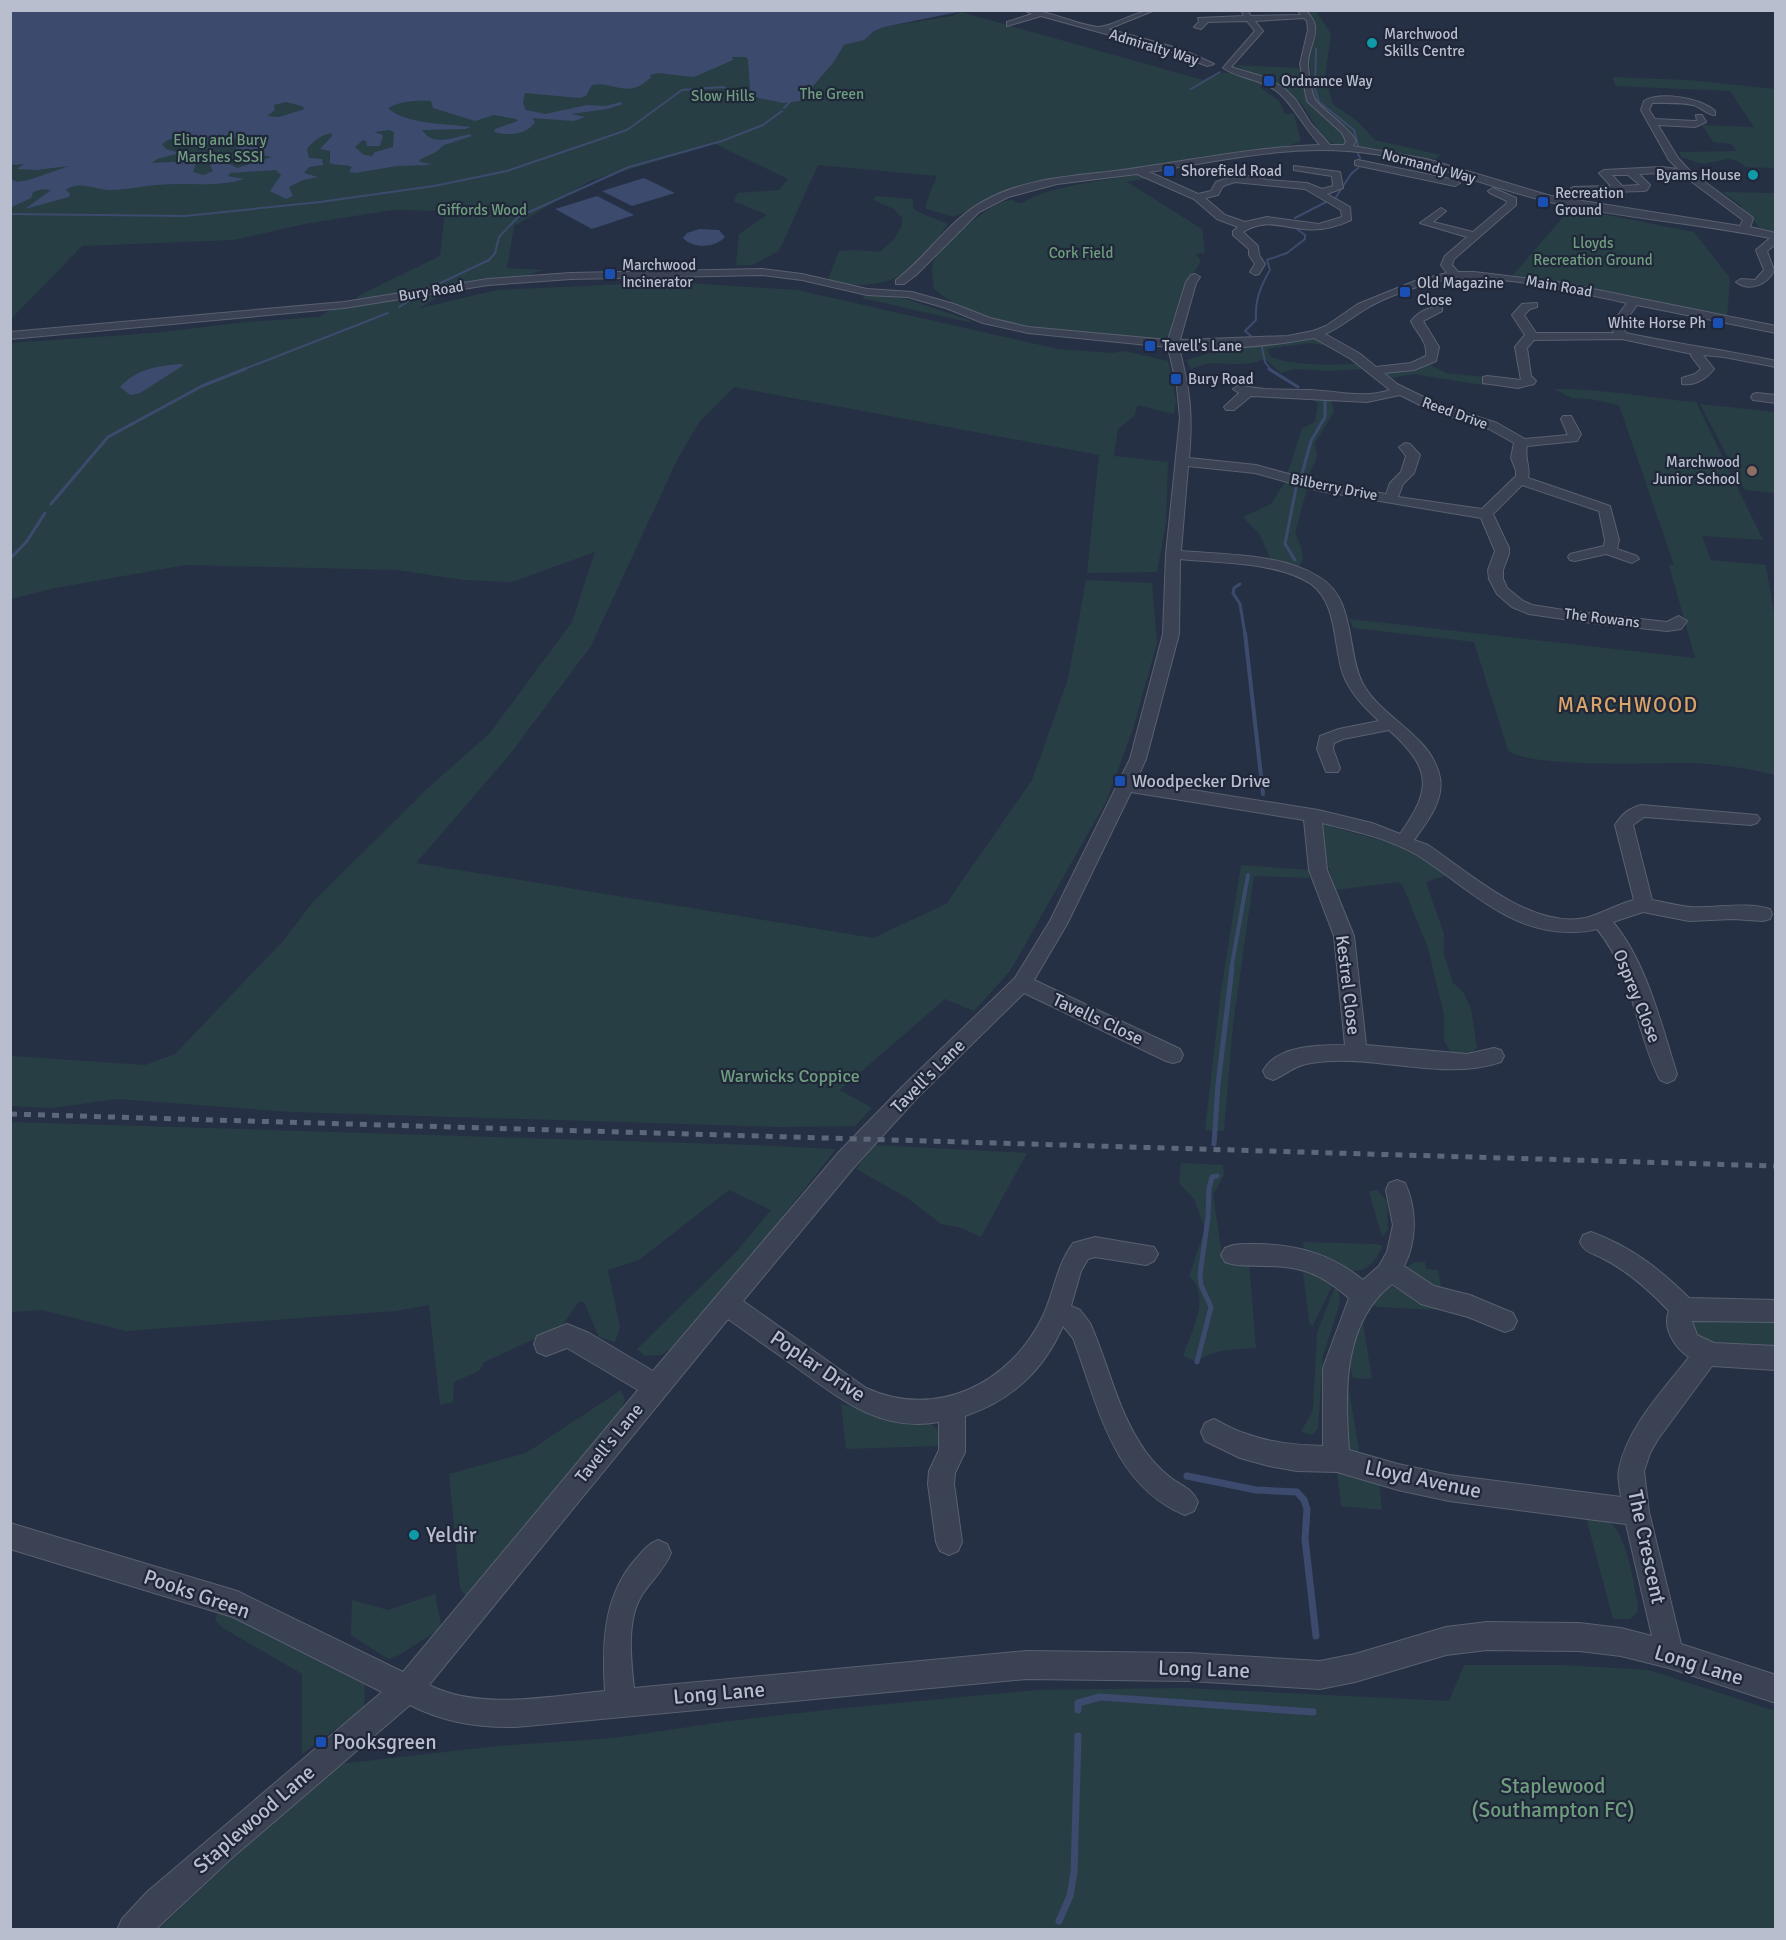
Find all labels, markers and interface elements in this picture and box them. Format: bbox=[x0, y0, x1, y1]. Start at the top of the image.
street label: Admiralty Way bbox=[1107, 25, 1201, 69]
place label: Marchwood Skills Centre bbox=[1384, 25, 1465, 60]
marker: Marchwood Skills Centre bbox=[1365, 36, 1379, 50]
place label: Ordnance Way bbox=[1281, 72, 1373, 90]
marker: Ordnance Way bbox=[1262, 74, 1276, 88]
park label: The Green bbox=[800, 85, 864, 103]
park label: Slow Hills bbox=[691, 87, 755, 105]
park label: Eling and Bury Marshes SSSI bbox=[173, 131, 267, 166]
street label: Normandy Way bbox=[1380, 145, 1478, 187]
place label: Shorefield Road bbox=[1181, 162, 1282, 180]
marker: Shorefield Road bbox=[1162, 164, 1176, 178]
place label: Byams House bbox=[1656, 166, 1741, 184]
marker: Byams House bbox=[1746, 168, 1760, 182]
place label: Recreation Ground bbox=[1555, 184, 1624, 219]
marker: Recreation Ground bbox=[1536, 195, 1550, 209]
park label: Giffords Wood bbox=[437, 201, 527, 219]
park label: Lloyds Recreation Ground bbox=[1533, 234, 1653, 269]
park label: Cork Field bbox=[1049, 244, 1113, 262]
place label: Marchwood Incinerator bbox=[622, 256, 696, 291]
marker: Marchwood Incinerator bbox=[603, 267, 617, 281]
street label: Main Road bbox=[1524, 271, 1594, 301]
place label: Old Magazine Close bbox=[1417, 274, 1504, 309]
street label: Bury Road bbox=[397, 277, 465, 305]
marker: Old Magazine Close bbox=[1398, 285, 1412, 299]
place label: White Horse Ph bbox=[1608, 314, 1706, 332]
marker: White Horse Ph bbox=[1711, 316, 1725, 330]
place label: Tavell's Lane bbox=[1162, 337, 1242, 355]
marker: Tavell's Lane bbox=[1143, 339, 1157, 353]
place label: Bury Road bbox=[1188, 370, 1254, 388]
marker: Bury Road bbox=[1169, 372, 1183, 386]
street label: Reed Drive bbox=[1420, 393, 1490, 433]
place label: Marchwood Junior School bbox=[1653, 453, 1740, 488]
marker: Marchwood Junior School bbox=[1745, 464, 1759, 478]
street label: Bilberry Drive bbox=[1289, 470, 1379, 504]
street label: The Rowans bbox=[1563, 604, 1641, 632]
district label: MARCHWOOD bbox=[1557, 692, 1699, 718]
place label: Woodpecker Drive bbox=[1132, 770, 1270, 792]
marker: Woodpecker Drive bbox=[1113, 774, 1127, 788]
street label: Kestrel Close bbox=[1331, 934, 1365, 1036]
street label: Osprey Close bbox=[1608, 946, 1666, 1046]
street label: Tavells Close bbox=[1049, 988, 1147, 1050]
street label: Tavell's Lane bbox=[886, 1034, 970, 1118]
park label: Warwicks Coppice bbox=[720, 1065, 860, 1087]
street label: Poplar Drive bbox=[765, 1325, 871, 1407]
street label: Tavell's Lane bbox=[570, 1399, 648, 1487]
street label: Lloyd Avenue bbox=[1362, 1454, 1484, 1504]
street label: The Crescent bbox=[1622, 1488, 1672, 1606]
place label: Yeldir bbox=[426, 1522, 477, 1548]
marker: Yeldir bbox=[407, 1528, 421, 1542]
street label: Pooks Green bbox=[140, 1564, 254, 1624]
street label: Long Lane bbox=[1651, 1639, 1747, 1691]
street label: Long Lane bbox=[1158, 1654, 1250, 1684]
street label: Long Lane bbox=[672, 1676, 766, 1710]
place label: Pooksgreen bbox=[333, 1729, 437, 1755]
marker: Pooksgreen bbox=[314, 1735, 328, 1749]
street label: Staplewood Lane bbox=[188, 1759, 320, 1879]
park label: Staplewood (Southampton FC) bbox=[1472, 1773, 1635, 1823]

